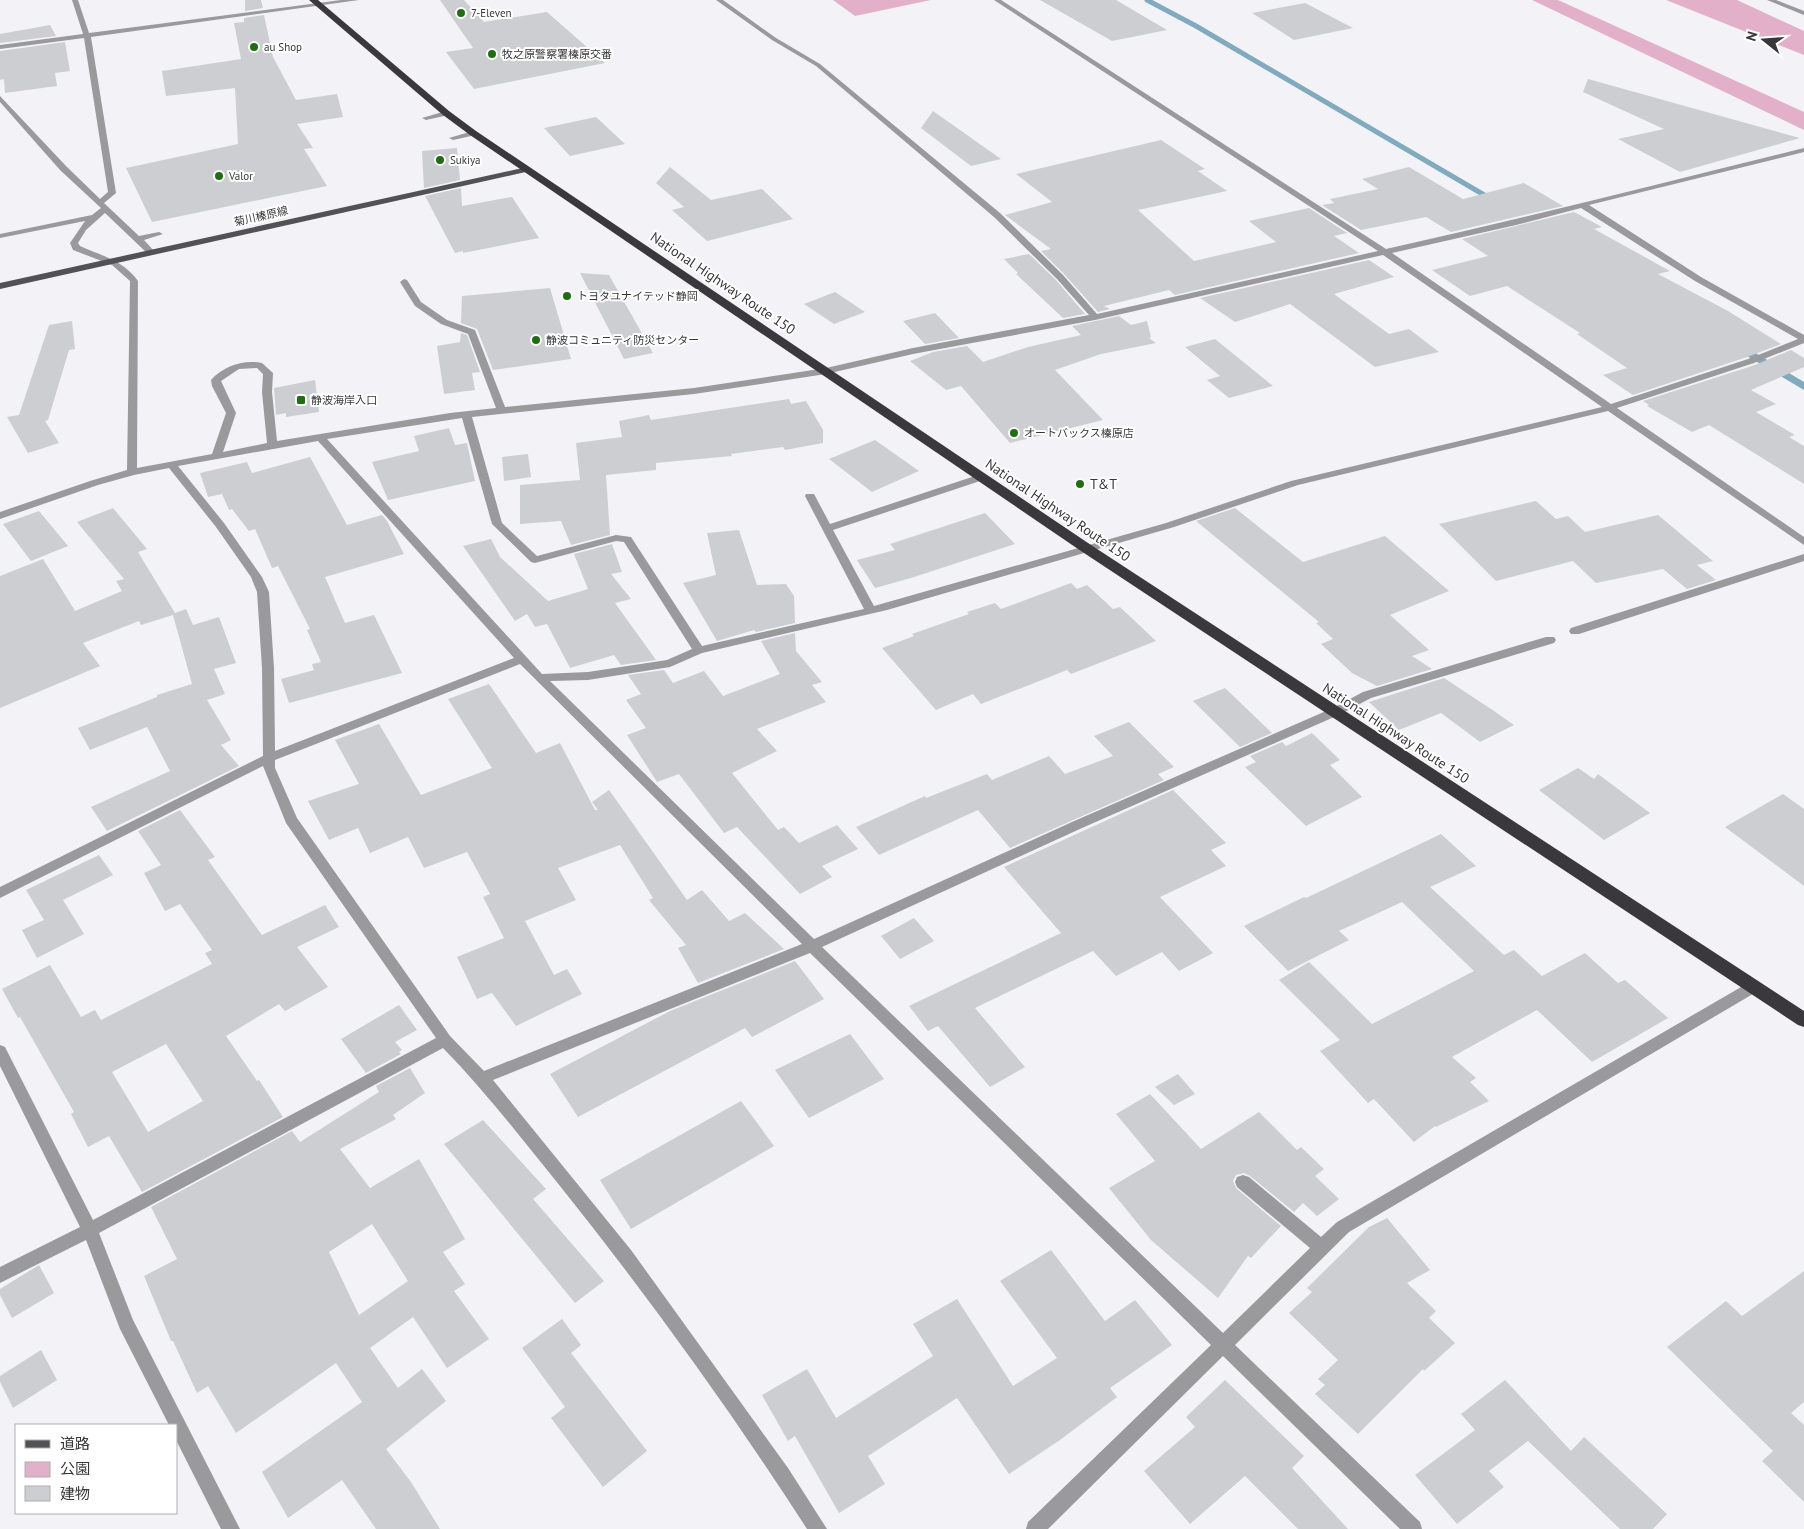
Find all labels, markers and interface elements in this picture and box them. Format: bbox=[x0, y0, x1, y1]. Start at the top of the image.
place label: 7-Eleven bbox=[471, 6, 512, 20]
marker: 7-Eleven bbox=[455, 7, 467, 19]
north arrow bbox=[1739, 15, 1789, 65]
text: N bbox=[1742, 29, 1762, 43]
place label: au Shop bbox=[264, 40, 302, 54]
marker: au Shop bbox=[248, 41, 260, 53]
place label: 牧之原警察署榛原交番 bbox=[502, 47, 612, 61]
marker: 牧之原警察署榛原交番 bbox=[486, 48, 498, 60]
place label: Sukiya bbox=[450, 153, 481, 167]
marker: Sukiya bbox=[434, 154, 446, 166]
place label: Valor bbox=[228, 169, 253, 183]
marker: Valor bbox=[213, 170, 225, 182]
street label: 菊川榛原線 bbox=[233, 203, 289, 229]
street label: National Highway Route 150 bbox=[647, 228, 799, 339]
place label: トヨタユナイテッド静岡 bbox=[577, 289, 698, 303]
marker: トヨタユナイテッド静岡 bbox=[561, 290, 573, 302]
place label: 静波コミュニティ防災センター bbox=[546, 333, 699, 347]
marker: 静波コミュニティ防災センター bbox=[530, 334, 542, 346]
place label: 静波海岸入口 bbox=[311, 393, 377, 407]
marker: 静波海岸入口 bbox=[295, 394, 307, 406]
place label: オートバックス榛原店 bbox=[1024, 426, 1134, 440]
marker: オートバックス榛原店 bbox=[1008, 427, 1020, 439]
street label: National Highway Route 150 bbox=[982, 455, 1134, 566]
place label: T&T bbox=[1090, 475, 1117, 493]
marker: T&T bbox=[1074, 478, 1086, 490]
street label: National Highway Route 150 bbox=[1319, 679, 1473, 787]
legend bbox=[15, 1424, 178, 1514]
text: 道路 bbox=[60, 1434, 90, 1453]
text: 公園 bbox=[60, 1459, 90, 1478]
text: 建物 bbox=[60, 1484, 90, 1503]

